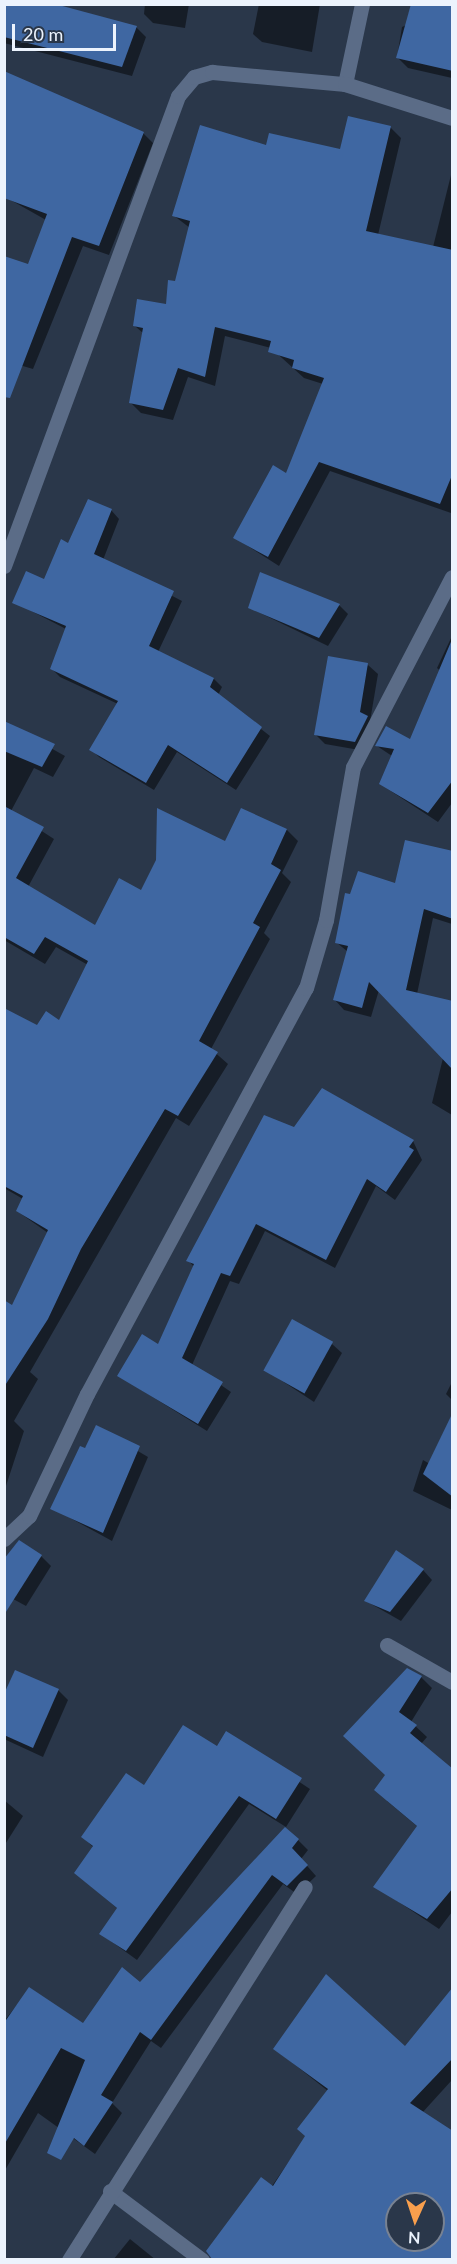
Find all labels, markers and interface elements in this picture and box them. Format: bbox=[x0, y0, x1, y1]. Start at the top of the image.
scale bar bbox=[15, 12, 118, 50]
text: 20 m bbox=[23, 23, 63, 45]
north arrow bbox=[385, 2192, 445, 2252]
text: N bbox=[407, 2229, 421, 2248]

